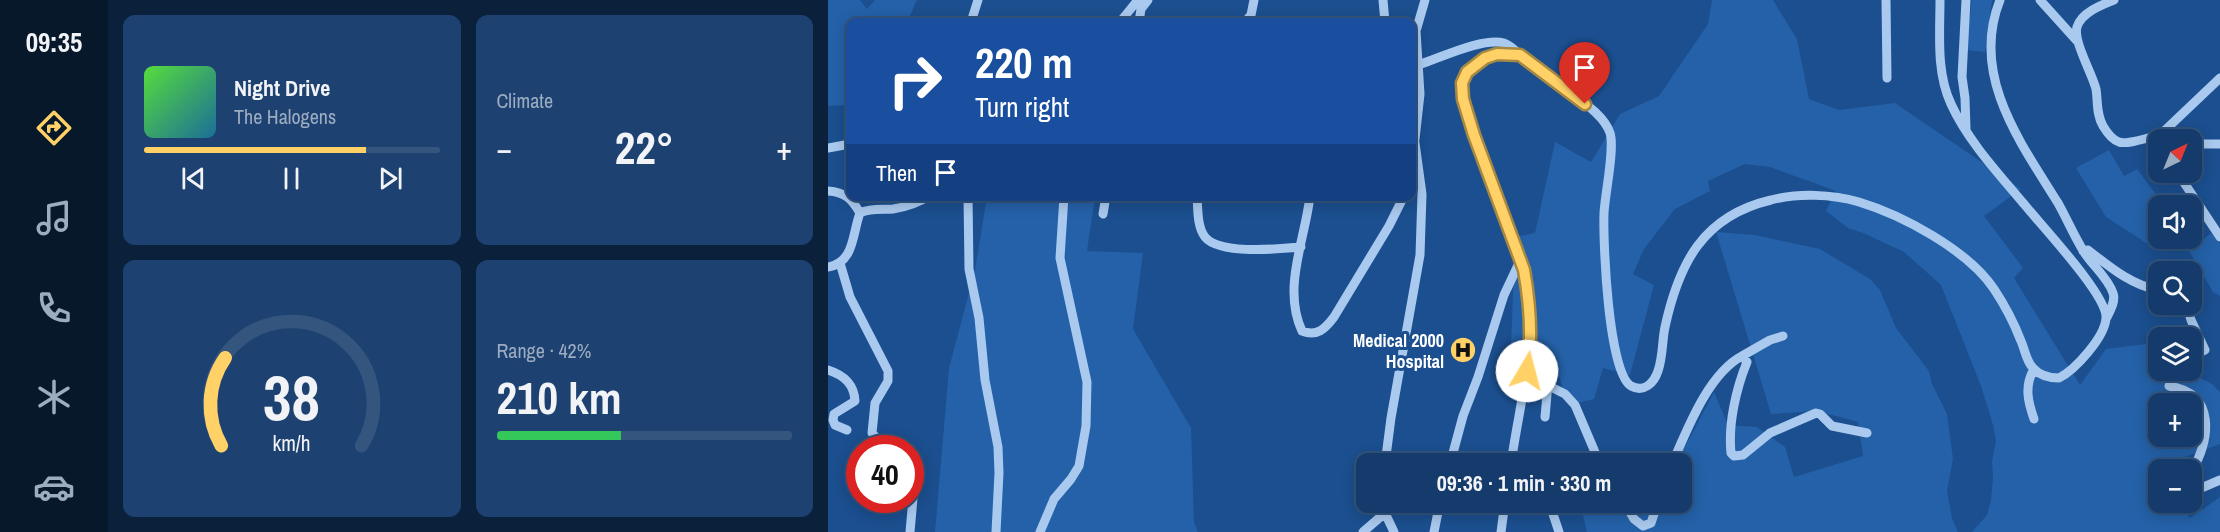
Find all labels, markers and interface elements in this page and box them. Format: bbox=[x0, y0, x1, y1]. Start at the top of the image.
text: 09:35 bbox=[26, 24, 82, 60]
text: 220 m bbox=[975, 35, 1073, 91]
icon: right bbox=[876, 42, 954, 120]
pin bbox=[1559, 42, 1610, 104]
icon: arrive bbox=[1568, 51, 1601, 84]
text: Night Drive bbox=[234, 73, 330, 103]
text: Climate bbox=[497, 87, 553, 114]
text: Turn right bbox=[975, 89, 1069, 125]
text: The Halogens bbox=[234, 103, 336, 130]
icon: directions bbox=[33, 107, 75, 149]
text: 22° bbox=[615, 117, 674, 178]
text: − bbox=[497, 126, 512, 170]
text: + bbox=[776, 126, 792, 170]
north arrow bbox=[2148, 129, 2202, 183]
map controls bbox=[2148, 129, 2202, 513]
icon: arrive bbox=[929, 156, 962, 189]
text: Then bbox=[876, 158, 917, 188]
icon: previous bbox=[177, 162, 210, 195]
icon: pause bbox=[275, 162, 308, 195]
icon: next bbox=[374, 162, 407, 195]
button: sound bbox=[2148, 195, 2202, 249]
icon: music bbox=[33, 197, 75, 239]
button: search bbox=[2148, 261, 2202, 315]
icon: phone bbox=[33, 287, 75, 329]
button: layers bbox=[2148, 327, 2202, 381]
place label: Medical 2000 Hospital bbox=[1353, 328, 1444, 374]
hospital icon: Medical 2000 Hospital bbox=[1448, 335, 1478, 365]
text: Range · 42% bbox=[497, 337, 591, 364]
position arrow bbox=[1495, 339, 1559, 403]
text: 38 bbox=[263, 355, 320, 439]
text: 210 km bbox=[497, 367, 622, 428]
icon: climate bbox=[33, 376, 75, 418]
button: + bbox=[2148, 393, 2202, 447]
text: km/h bbox=[273, 429, 311, 458]
speed limit sign: 40 bbox=[846, 435, 924, 513]
button: − bbox=[2148, 459, 2202, 513]
icon: car bbox=[33, 466, 75, 508]
text: 09:36 · 1 min · 330 m bbox=[1437, 468, 1611, 498]

